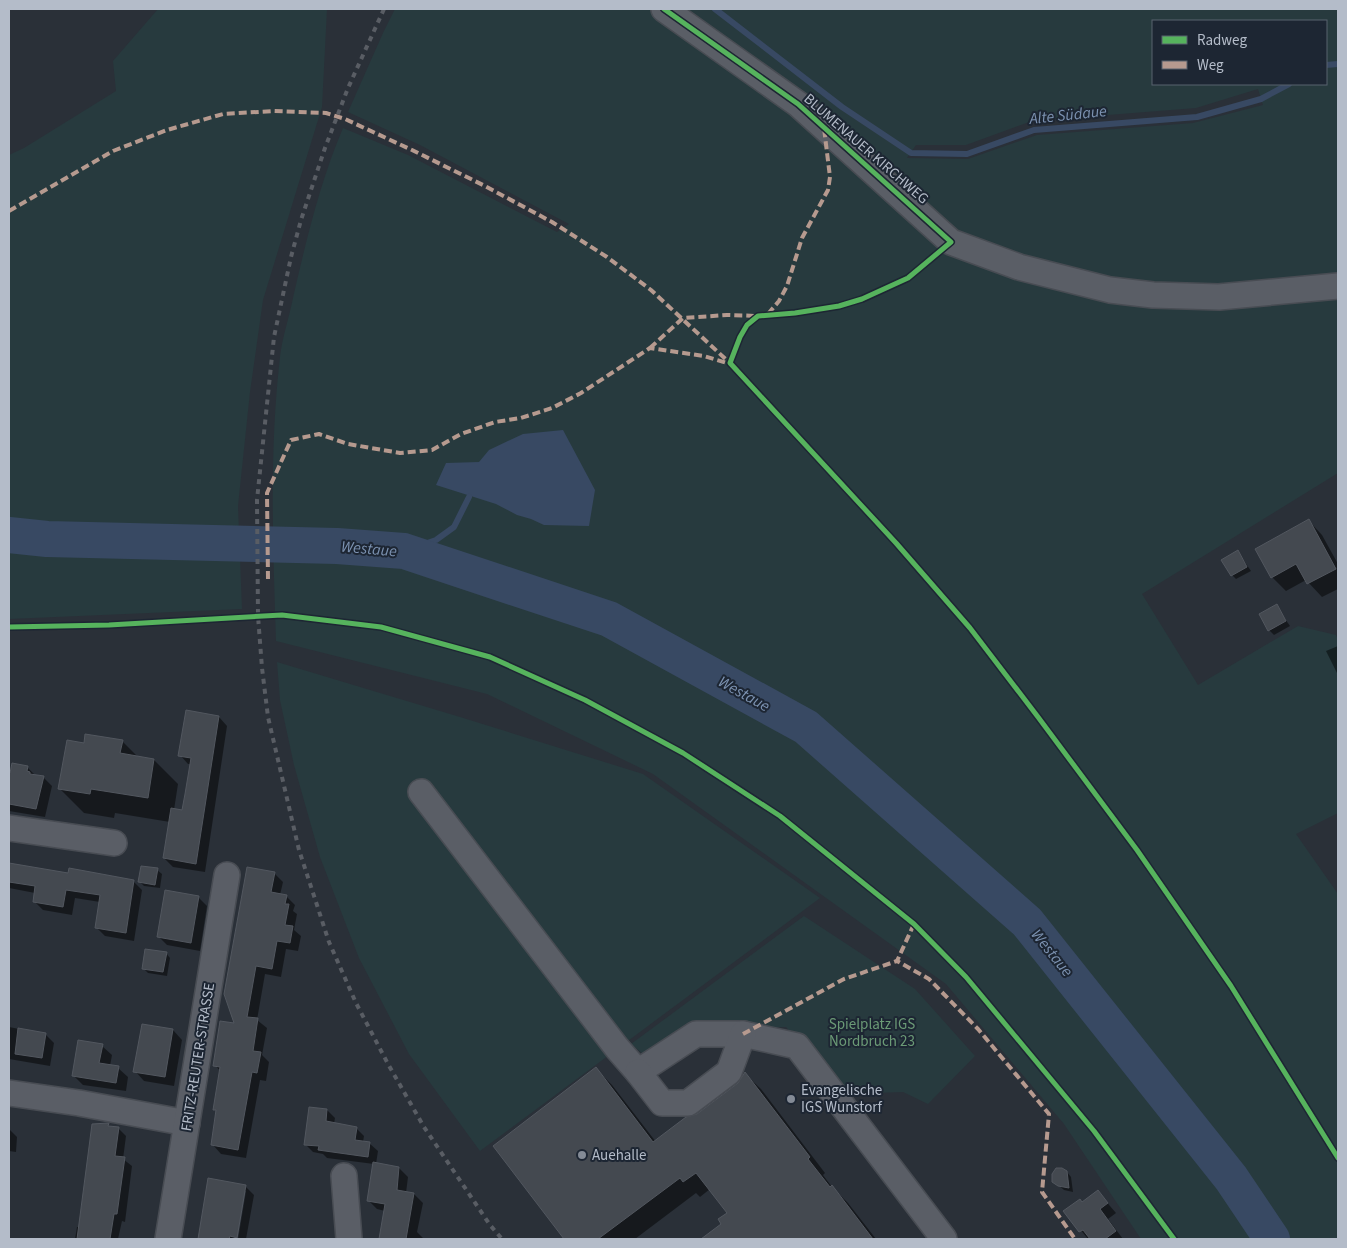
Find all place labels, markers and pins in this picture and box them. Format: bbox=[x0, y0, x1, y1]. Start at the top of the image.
place label: Evangelische IGS Wunstorf bbox=[801, 1080, 883, 1118]
marker: Evangelische IGS Wunstorf bbox=[785, 1093, 797, 1105]
place label: Auehalle bbox=[592, 1145, 646, 1166]
marker: Auehalle bbox=[576, 1149, 588, 1161]

